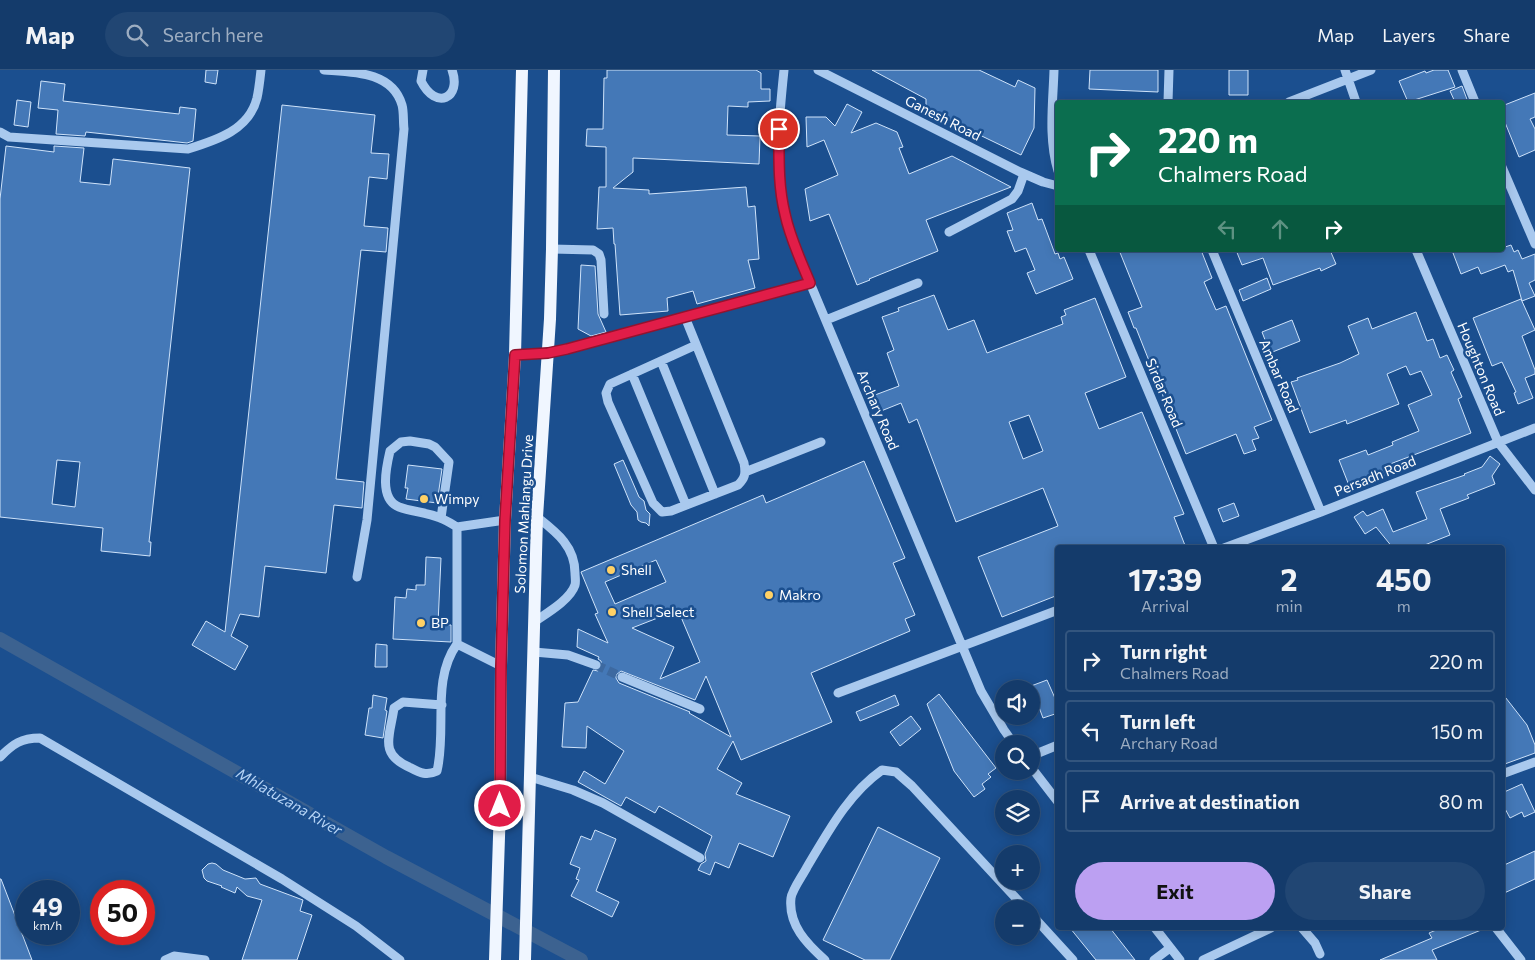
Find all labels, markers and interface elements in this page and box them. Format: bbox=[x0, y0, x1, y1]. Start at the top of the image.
search box bbox=[105, 12, 455, 57]
text: Map bbox=[25, 20, 75, 49]
icon: search bbox=[123, 21, 151, 49]
text: Search here bbox=[163, 23, 263, 46]
text: Map bbox=[1317, 24, 1354, 46]
text: Layers bbox=[1382, 24, 1435, 46]
text: Share bbox=[1463, 24, 1510, 46]
street label: Ganesh Road bbox=[902, 91, 984, 144]
pin bbox=[758, 108, 800, 150]
icon: arrive bbox=[765, 115, 793, 143]
text: 220 m bbox=[1158, 117, 1258, 160]
icon: right bbox=[1075, 120, 1140, 185]
text: Chalmers Road bbox=[1158, 160, 1308, 187]
icon: left bbox=[1213, 215, 1241, 243]
icon: ahead bbox=[1266, 215, 1294, 243]
icon: right bbox=[1319, 215, 1347, 243]
street label: Houghton Road bbox=[1454, 320, 1509, 418]
street label: Ambar Road bbox=[1256, 336, 1303, 415]
street label: Sirdar Road bbox=[1142, 356, 1187, 430]
street label: Archary Road bbox=[854, 367, 903, 452]
street label: Solomon Mahlangu Drive bbox=[511, 434, 536, 594]
street label: Persadh Road bbox=[1332, 451, 1418, 500]
place label: Wimpy bbox=[434, 490, 479, 507]
marker: Wimpy bbox=[418, 493, 430, 505]
text: 17:39 bbox=[1128, 560, 1202, 597]
text: 2 bbox=[1281, 560, 1298, 597]
text: 450 bbox=[1376, 560, 1432, 597]
place label: Shell bbox=[621, 561, 652, 578]
marker: Shell bbox=[605, 564, 617, 576]
place label: Makro bbox=[779, 586, 821, 603]
marker: Makro bbox=[763, 589, 775, 601]
text: Arrival bbox=[1141, 596, 1189, 615]
text: min bbox=[1275, 596, 1303, 615]
text: m bbox=[1397, 596, 1411, 615]
place label: Shell Select bbox=[622, 603, 695, 620]
marker: Shell Select bbox=[606, 606, 618, 618]
place label: BP bbox=[431, 614, 449, 631]
marker: BP bbox=[415, 617, 427, 629]
text: Turn right bbox=[1120, 640, 1207, 663]
icon: right bbox=[1077, 647, 1105, 675]
text: 220 m bbox=[1429, 650, 1483, 673]
text: Chalmers Road bbox=[1120, 663, 1229, 682]
map controls bbox=[995, 680, 1040, 945]
button: sound bbox=[995, 680, 1040, 725]
text: Turn left bbox=[1120, 710, 1195, 733]
icon: left bbox=[1077, 717, 1105, 745]
text: 150 m bbox=[1431, 720, 1483, 743]
text: Archary Road bbox=[1120, 733, 1218, 752]
button: search bbox=[995, 735, 1040, 780]
water label: Mhlatuzana River bbox=[233, 764, 346, 839]
position arrow bbox=[473, 779, 525, 831]
icon: arrive bbox=[1077, 787, 1105, 815]
button: layers bbox=[995, 790, 1040, 835]
text: Arrive at destination bbox=[1120, 790, 1300, 813]
text: 80 m bbox=[1439, 790, 1483, 813]
button: + bbox=[995, 845, 1040, 890]
button: Exit bbox=[1075, 862, 1275, 920]
button: Share bbox=[1285, 862, 1485, 920]
speed limit sign: 50 bbox=[90, 880, 155, 945]
text: 49 bbox=[32, 891, 63, 921]
button: − bbox=[995, 900, 1040, 945]
text: km/h bbox=[33, 918, 62, 932]

